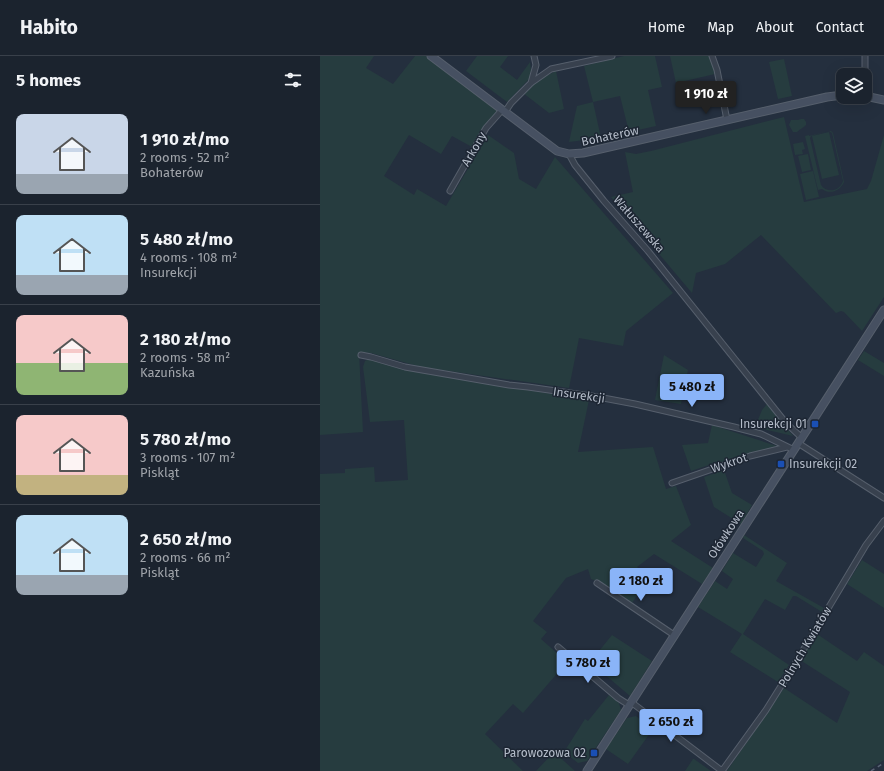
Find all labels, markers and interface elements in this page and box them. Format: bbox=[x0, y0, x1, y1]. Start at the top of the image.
text: Habito bbox=[20, 16, 78, 39]
text: Home bbox=[648, 19, 685, 36]
text: Map bbox=[707, 19, 734, 36]
text: About bbox=[756, 19, 794, 36]
text: Contact bbox=[816, 19, 864, 36]
map controls bbox=[836, 68, 872, 104]
button: layers bbox=[836, 68, 872, 104]
icon: filters bbox=[282, 69, 304, 91]
text: 5 homes bbox=[16, 70, 81, 91]
pin: 1 910 zł bbox=[665, 81, 747, 115]
text: 1 910 zł bbox=[684, 86, 728, 101]
street label: Bohaterów bbox=[580, 123, 640, 149]
text: 1 910 zł/mo bbox=[140, 129, 229, 150]
street label: Arkony bbox=[459, 129, 489, 169]
icon: home bbox=[48, 130, 96, 178]
text: 2 rooms · 52 m² bbox=[140, 150, 229, 165]
text: Bohaterów bbox=[140, 165, 203, 180]
street label: Wałuszewska bbox=[611, 193, 667, 255]
text: 5 480 zł/mo bbox=[140, 229, 233, 250]
icon: home bbox=[48, 231, 96, 279]
text: 4 rooms · 108 m² bbox=[140, 250, 237, 265]
text: Insurekcji bbox=[140, 265, 197, 280]
text: 2 180 zł/mo bbox=[140, 329, 231, 350]
icon: home bbox=[48, 331, 96, 379]
text: 2 rooms · 58 m² bbox=[140, 350, 230, 365]
text: Kazuńska bbox=[140, 365, 195, 380]
pin: 5 480 zł bbox=[651, 374, 733, 408]
text: 5 480 zł bbox=[669, 379, 715, 394]
street label: Insurekcji bbox=[552, 384, 606, 406]
place label: Insurekcji 01 bbox=[740, 417, 807, 431]
marker: Insurekcji 01 bbox=[810, 419, 820, 429]
text: 5 780 zł/mo bbox=[140, 429, 231, 450]
icon: home bbox=[48, 431, 96, 479]
text: 3 rooms · 107 m² bbox=[140, 450, 235, 465]
street label: Wykrot bbox=[709, 450, 750, 476]
place label: Insurekcji 02 bbox=[789, 457, 857, 471]
marker: Insurekcji 02 bbox=[776, 459, 786, 469]
text: Piskląt bbox=[140, 465, 179, 480]
street label: Ołówkowa bbox=[705, 507, 747, 561]
text: 2 650 zł/mo bbox=[140, 529, 232, 550]
icon: home bbox=[48, 531, 96, 579]
text: 2 rooms · 66 m² bbox=[140, 550, 231, 565]
text: Piskląt bbox=[140, 565, 179, 580]
pin: 2 180 zł bbox=[600, 568, 682, 602]
text: 2 180 zł bbox=[619, 573, 663, 588]
street label: Polnych Kwiatów bbox=[776, 604, 835, 690]
pin: 5 780 zł bbox=[547, 650, 629, 684]
text: 5 780 zł bbox=[566, 655, 610, 670]
pin: 2 650 zł bbox=[630, 709, 712, 743]
text: 2 650 zł bbox=[648, 714, 694, 729]
place label: Parowozowa 02 bbox=[504, 746, 586, 760]
marker: Parowozowa 02 bbox=[589, 748, 599, 758]

